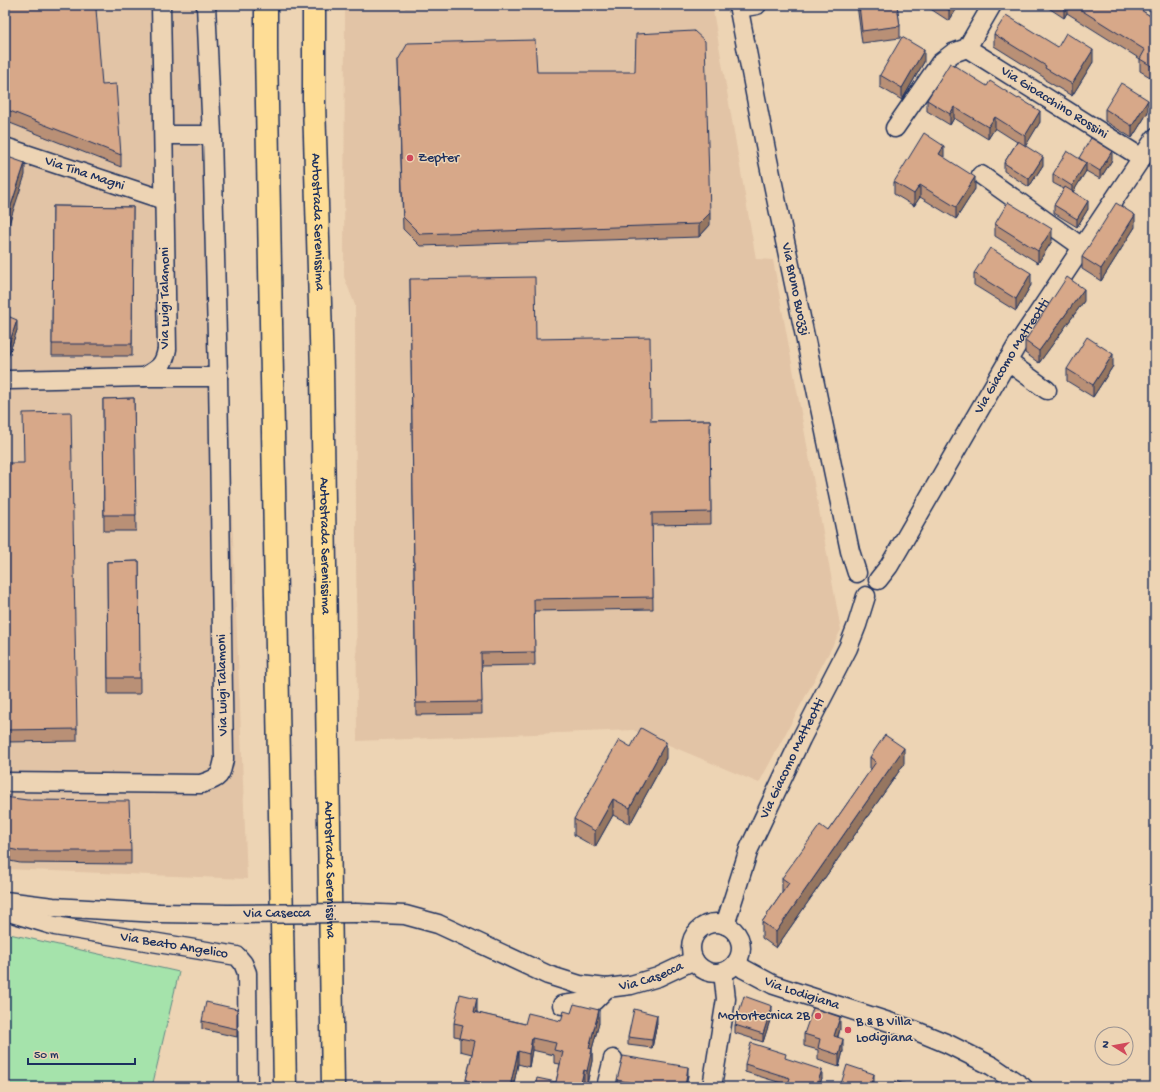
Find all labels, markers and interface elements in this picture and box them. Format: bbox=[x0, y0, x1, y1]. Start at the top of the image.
street label: Via Gioacchino Rossini bbox=[996, 62, 1111, 143]
place label: Zepter bbox=[418, 150, 460, 167]
street label: Via Tina Magni bbox=[42, 152, 127, 195]
street label: Autostrada Serenissima bbox=[307, 153, 328, 292]
marker: Zepter bbox=[405, 153, 415, 163]
street label: Via Bruno Buozzi bbox=[777, 240, 813, 337]
street label: Via Luigi Talamoni bbox=[157, 247, 174, 350]
street label: Via Giacomo Matteotti bbox=[970, 295, 1054, 418]
street label: Autostrada Serenissima bbox=[315, 477, 334, 616]
street label: Via Luigi Talamoni bbox=[214, 634, 232, 737]
street label: Via Giacomo Matteotti bbox=[756, 695, 829, 823]
street label: Autostrada Serenissima bbox=[320, 801, 339, 940]
street label: Via Casecca bbox=[242, 905, 312, 922]
street label: Via Beato Angelico bbox=[118, 928, 229, 963]
street label: Via Casecca bbox=[617, 957, 687, 995]
street label: Via Lodigiana bbox=[760, 972, 843, 1014]
place label: Motortecnica 2B bbox=[718, 1008, 811, 1025]
marker: Motortecnica 2B bbox=[813, 1011, 823, 1021]
place label: B & B Villa Lodigiana bbox=[855, 1014, 914, 1047]
marker: B & B Villa Lodigiana bbox=[843, 1025, 853, 1035]
north arrow bbox=[1094, 1026, 1134, 1066]
scale bar bbox=[28, 1040, 135, 1066]
text: N bbox=[1100, 1040, 1113, 1049]
text: 50 m bbox=[34, 1049, 59, 1063]

